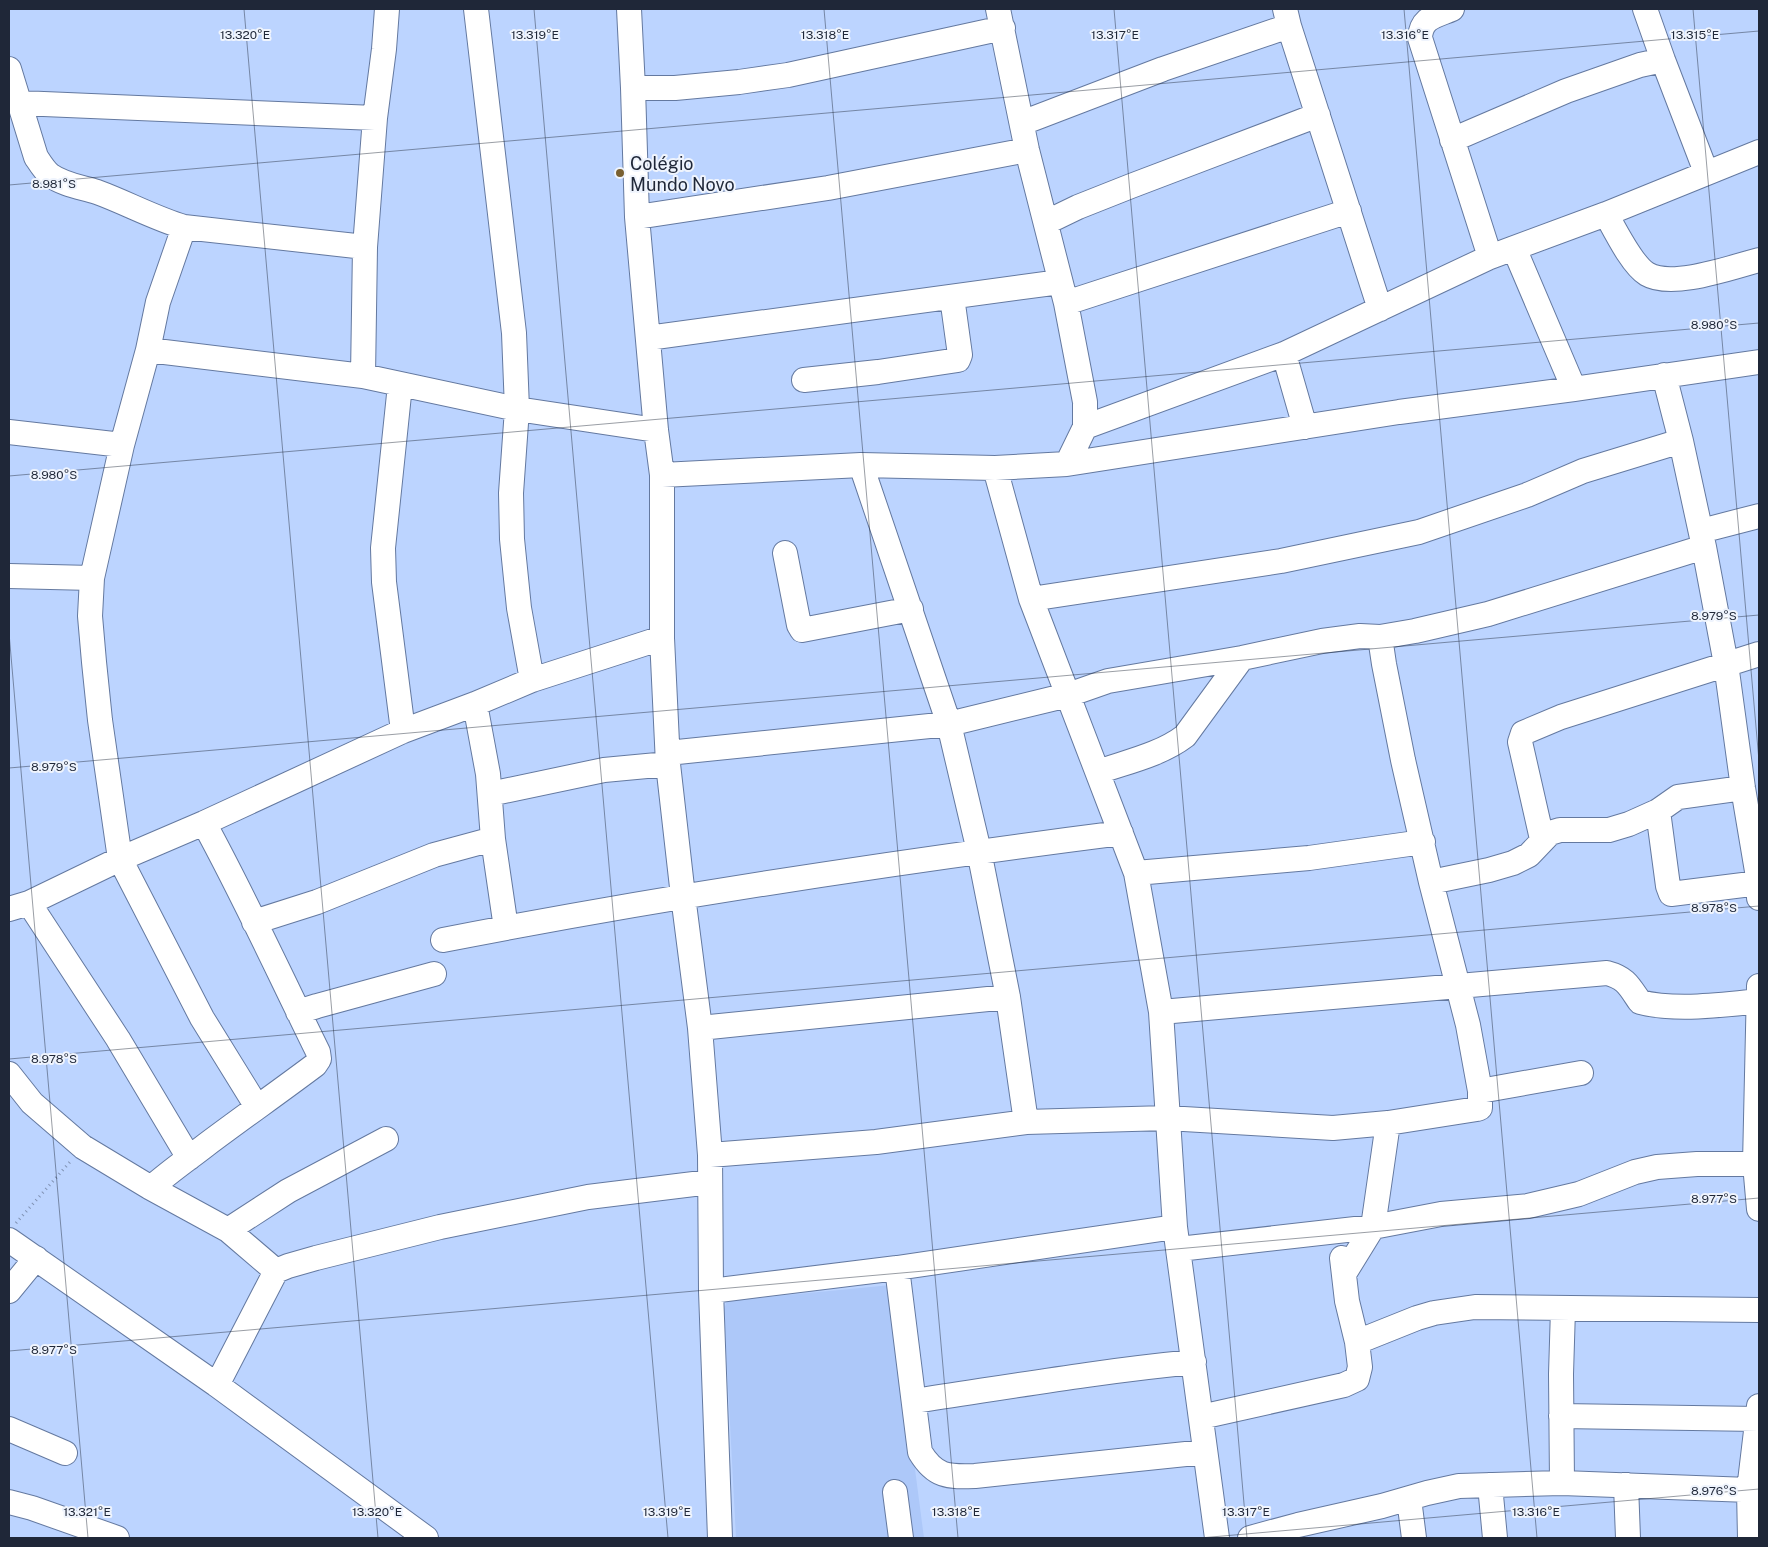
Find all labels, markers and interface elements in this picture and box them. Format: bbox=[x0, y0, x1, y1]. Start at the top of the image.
text: 13.320°E bbox=[220, 28, 270, 42]
text: 13.319°E bbox=[511, 28, 559, 42]
text: 13.318°E bbox=[801, 28, 849, 42]
text: 13.317°E bbox=[1091, 28, 1139, 42]
text: 13.316°E bbox=[1381, 28, 1429, 42]
text: 13.315°E bbox=[1671, 28, 1719, 42]
place label: Colégio Mundo Novo bbox=[630, 153, 735, 195]
marker: Colégio Mundo Novo bbox=[614, 167, 626, 179]
text: 8.981°S bbox=[32, 177, 76, 191]
text: 8.980°S bbox=[1691, 318, 1737, 332]
text: 8.980°S bbox=[31, 468, 77, 482]
text: 8.979°S bbox=[1691, 609, 1737, 623]
text: 8.979°S bbox=[31, 760, 77, 774]
text: 8.978°S bbox=[1691, 901, 1737, 915]
text: 8.978°S bbox=[31, 1052, 77, 1066]
text: 8.977°S bbox=[1691, 1192, 1737, 1206]
text: 8.977°S bbox=[31, 1343, 77, 1357]
text: 8.976°S bbox=[1691, 1484, 1737, 1498]
text: 13.321°E bbox=[63, 1505, 111, 1519]
text: 13.320°E bbox=[352, 1505, 402, 1519]
text: 13.319°E bbox=[643, 1505, 691, 1519]
text: 13.318°E bbox=[932, 1505, 980, 1519]
text: 13.317°E bbox=[1222, 1505, 1270, 1519]
text: 13.316°E bbox=[1512, 1505, 1560, 1519]

